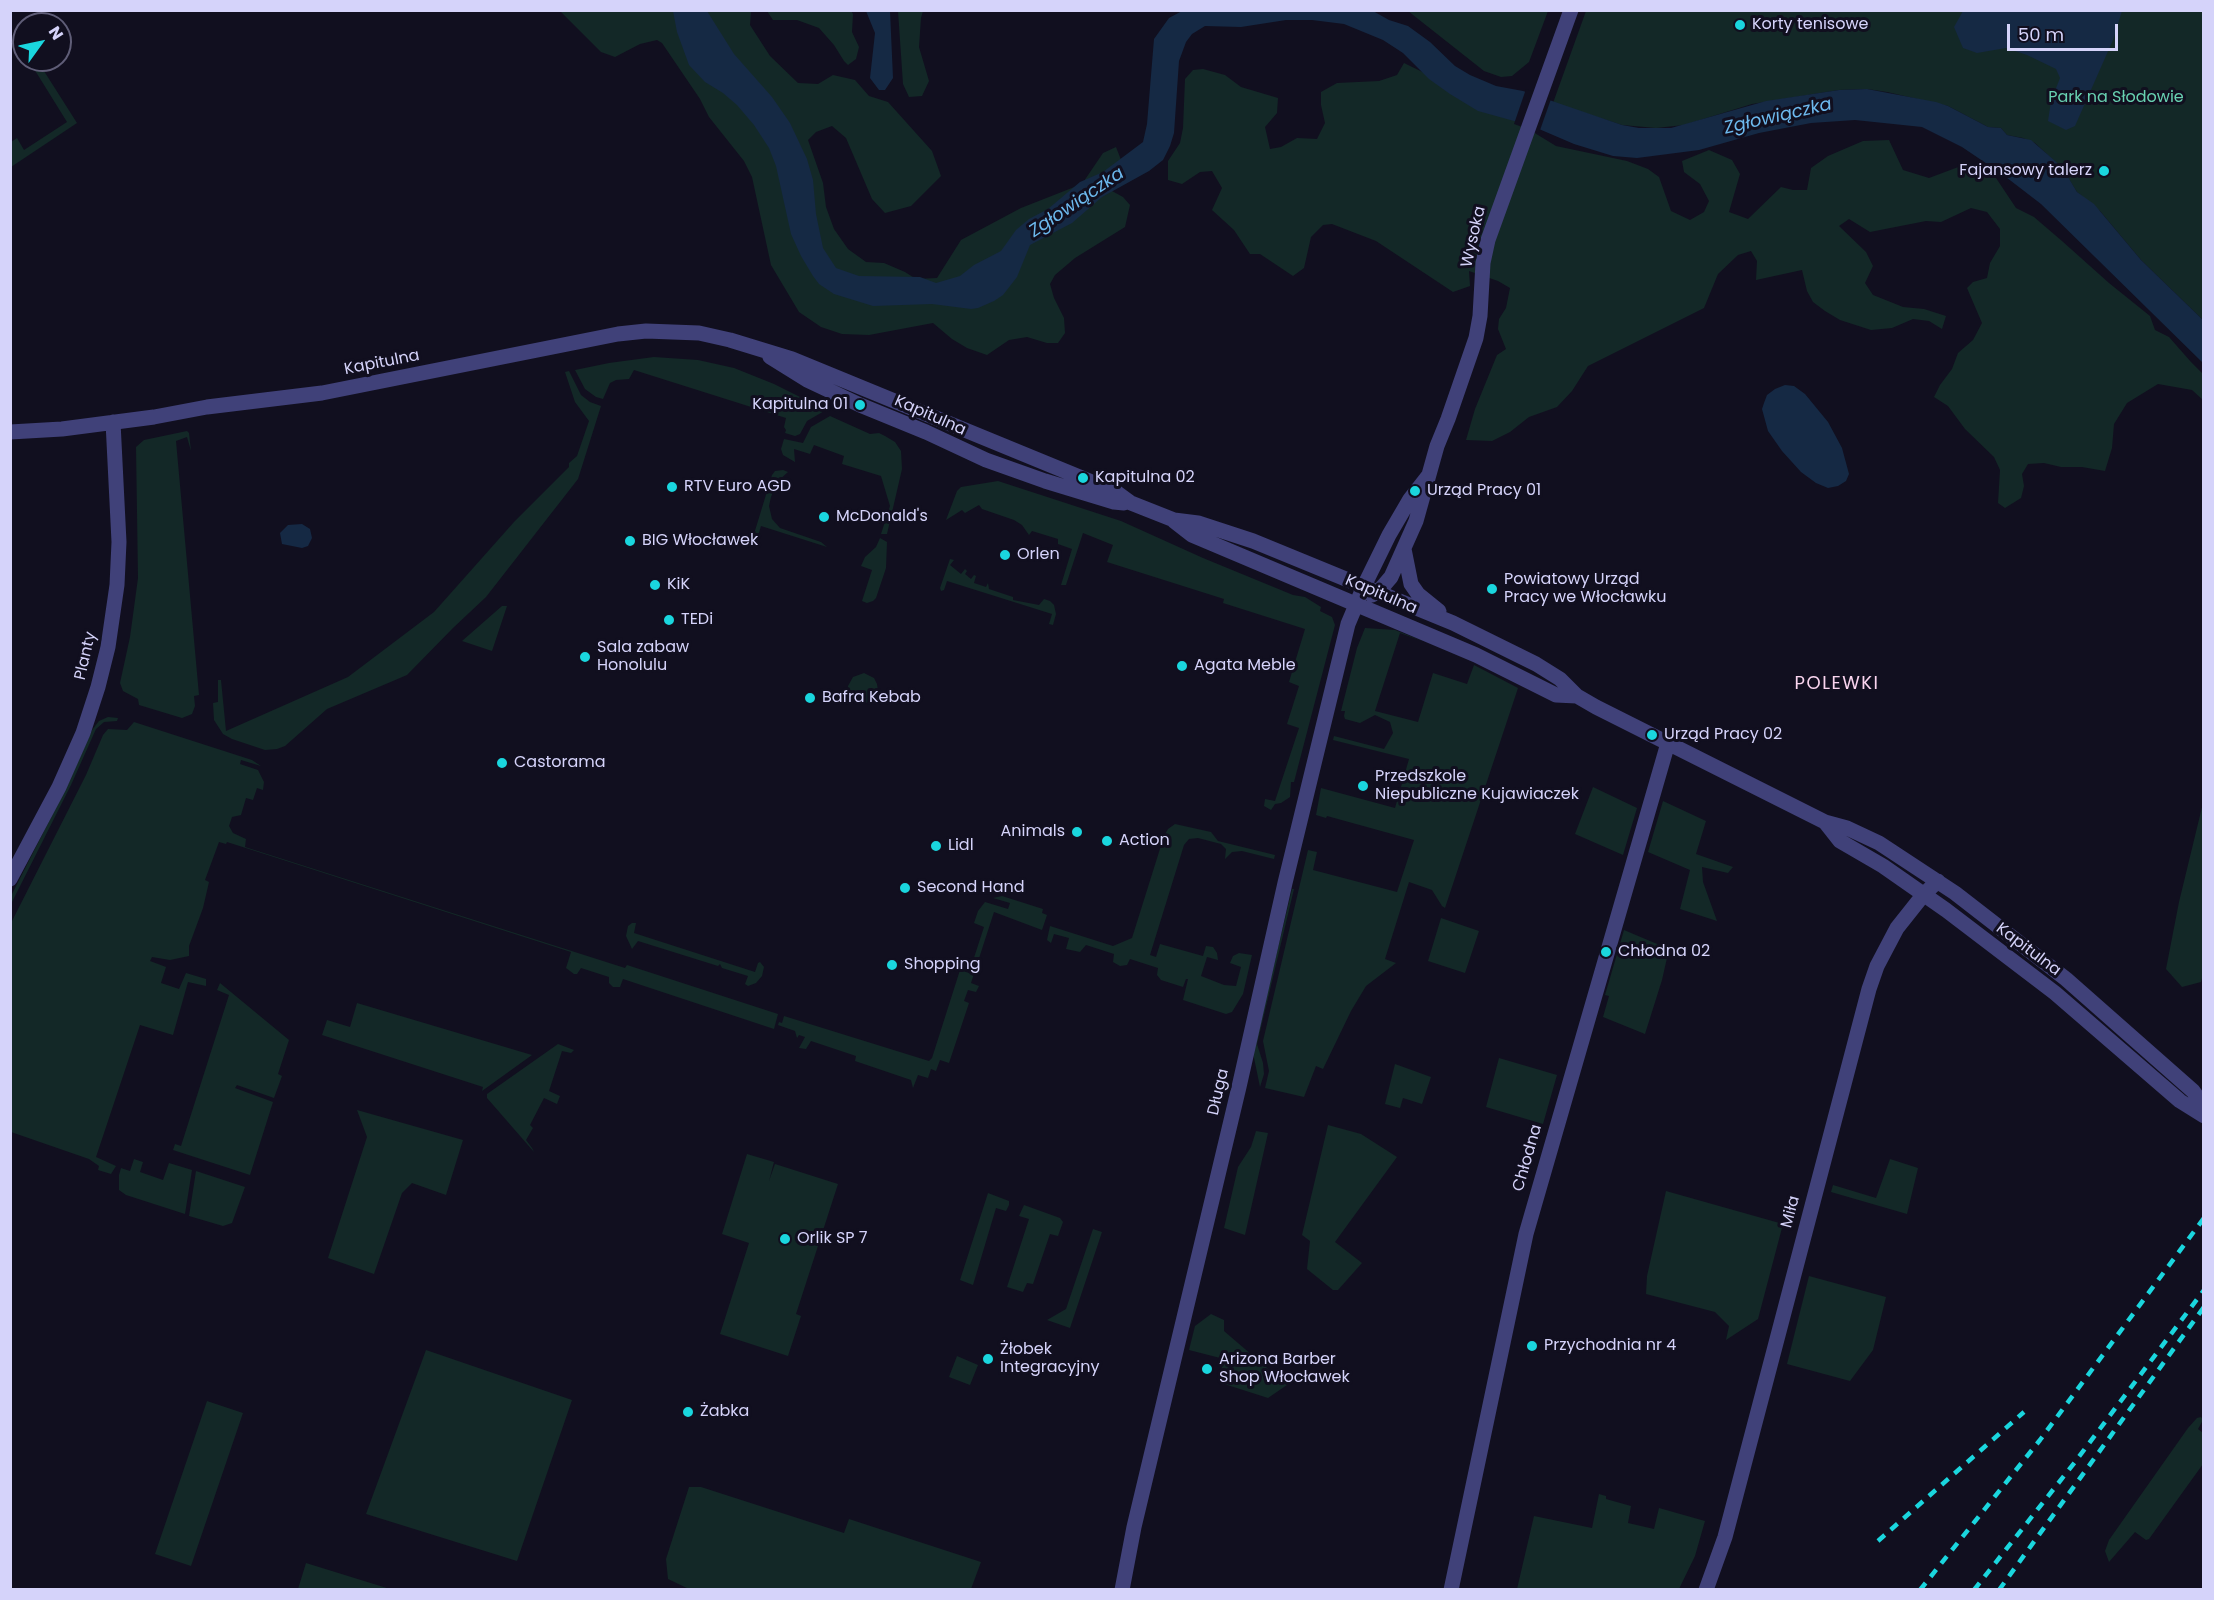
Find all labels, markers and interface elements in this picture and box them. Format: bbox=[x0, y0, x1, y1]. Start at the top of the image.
north arrow bbox=[12, 12, 72, 72]
scale bar bbox=[2010, 12, 2121, 50]
place label: Korty tenisowe bbox=[1752, 15, 1868, 35]
marker: Korty tenisowe bbox=[1733, 18, 1747, 32]
text: N bbox=[43, 22, 69, 44]
text: 50 m bbox=[2018, 22, 2064, 47]
park label: Park na Słodowie bbox=[2048, 88, 2184, 108]
water label: Zgłowiączka bbox=[1722, 94, 1834, 140]
place label: Fajansowy talerz bbox=[1959, 161, 2092, 181]
water label: Zgłowiączka bbox=[1025, 163, 1129, 243]
marker: Fajansowy talerz bbox=[2097, 164, 2111, 178]
street label: Wysoka bbox=[1458, 205, 1490, 269]
street label: Kapitulna bbox=[343, 346, 421, 380]
street label: Kapitulna bbox=[891, 392, 969, 440]
place label: Kapitulna 01 bbox=[752, 395, 848, 415]
marker: Kapitulna 01 bbox=[853, 398, 867, 412]
place label: Kapitulna 02 bbox=[1095, 468, 1195, 488]
marker: Kapitulna 02 bbox=[1076, 471, 1090, 485]
place label: RTV Euro AGD bbox=[684, 477, 791, 497]
marker: RTV Euro AGD bbox=[665, 480, 679, 494]
place label: Urząd Pracy 01 bbox=[1427, 481, 1541, 501]
marker: Urząd Pracy 01 bbox=[1408, 484, 1422, 498]
place label: McDonald's bbox=[836, 507, 928, 527]
marker: McDonald's bbox=[817, 510, 831, 524]
place label: BIG Włocławek bbox=[642, 531, 758, 551]
marker: BIG Włocławek bbox=[623, 534, 637, 548]
place label: Orlen bbox=[1017, 545, 1060, 565]
marker: Orlen bbox=[998, 548, 1012, 562]
place label: Powiatowy Urząd Pracy we Włocławku bbox=[1504, 570, 1666, 608]
street label: Kapitulna bbox=[1342, 571, 1420, 619]
place label: KiK bbox=[667, 575, 690, 595]
marker: KiK bbox=[648, 578, 662, 592]
marker: Powiatowy Urząd Pracy we Włocławku bbox=[1485, 582, 1499, 596]
place label: TEDi bbox=[681, 610, 713, 630]
marker: TEDi bbox=[662, 613, 676, 627]
street label: Planty bbox=[71, 630, 101, 682]
place label: Sala zabaw Honolulu bbox=[597, 638, 689, 676]
marker: Sala zabaw Honolulu bbox=[578, 650, 592, 664]
place label: Agata Meble bbox=[1194, 656, 1296, 676]
marker: Agata Meble bbox=[1175, 659, 1189, 673]
district label: POLEWKI bbox=[1795, 673, 1879, 695]
place label: Bafra Kebab bbox=[822, 688, 921, 708]
marker: Bafra Kebab bbox=[803, 691, 817, 705]
place label: Urząd Pracy 02 bbox=[1664, 725, 1782, 745]
marker: Urząd Pracy 02 bbox=[1645, 728, 1659, 742]
place label: Castorama bbox=[514, 753, 606, 773]
marker: Castorama bbox=[495, 756, 509, 770]
place label: Przedszkole Niepubliczne Kujawiaczek bbox=[1375, 767, 1579, 805]
marker: Przedszkole Niepubliczne Kujawiaczek bbox=[1356, 779, 1370, 793]
place label: Animals bbox=[1000, 822, 1065, 842]
marker: Animals bbox=[1070, 825, 1084, 839]
place label: Action bbox=[1119, 831, 1170, 851]
marker: Action bbox=[1100, 834, 1114, 848]
place label: Lidl bbox=[948, 836, 974, 856]
marker: Lidl bbox=[929, 839, 943, 853]
place label: Second Hand bbox=[917, 878, 1025, 898]
marker: Second Hand bbox=[898, 881, 912, 895]
street label: Kapitulna bbox=[1992, 919, 2064, 981]
place label: Chłodna 02 bbox=[1618, 942, 1710, 962]
marker: Chłodna 02 bbox=[1599, 945, 1613, 959]
place label: Shopping bbox=[904, 955, 980, 975]
marker: Shopping bbox=[885, 958, 899, 972]
street label: Długa bbox=[1204, 1067, 1234, 1117]
street label: Chłodna bbox=[1509, 1122, 1547, 1194]
street label: Miła bbox=[1778, 1194, 1804, 1230]
place label: Orlik SP 7 bbox=[797, 1229, 868, 1249]
marker: Orlik SP 7 bbox=[778, 1232, 792, 1246]
place label: Przychodnia nr 4 bbox=[1544, 1336, 1676, 1356]
marker: Przychodnia nr 4 bbox=[1525, 1339, 1539, 1353]
place label: Żłobek Integracyjny bbox=[1000, 1340, 1099, 1378]
place label: Arizona Barber Shop Włocławek bbox=[1219, 1350, 1350, 1388]
marker: Żłobek Integracyjny bbox=[981, 1352, 995, 1366]
marker: Arizona Barber Shop Włocławek bbox=[1200, 1362, 1214, 1376]
place label: Żabka bbox=[700, 1402, 749, 1422]
marker: Żabka bbox=[681, 1405, 695, 1419]

